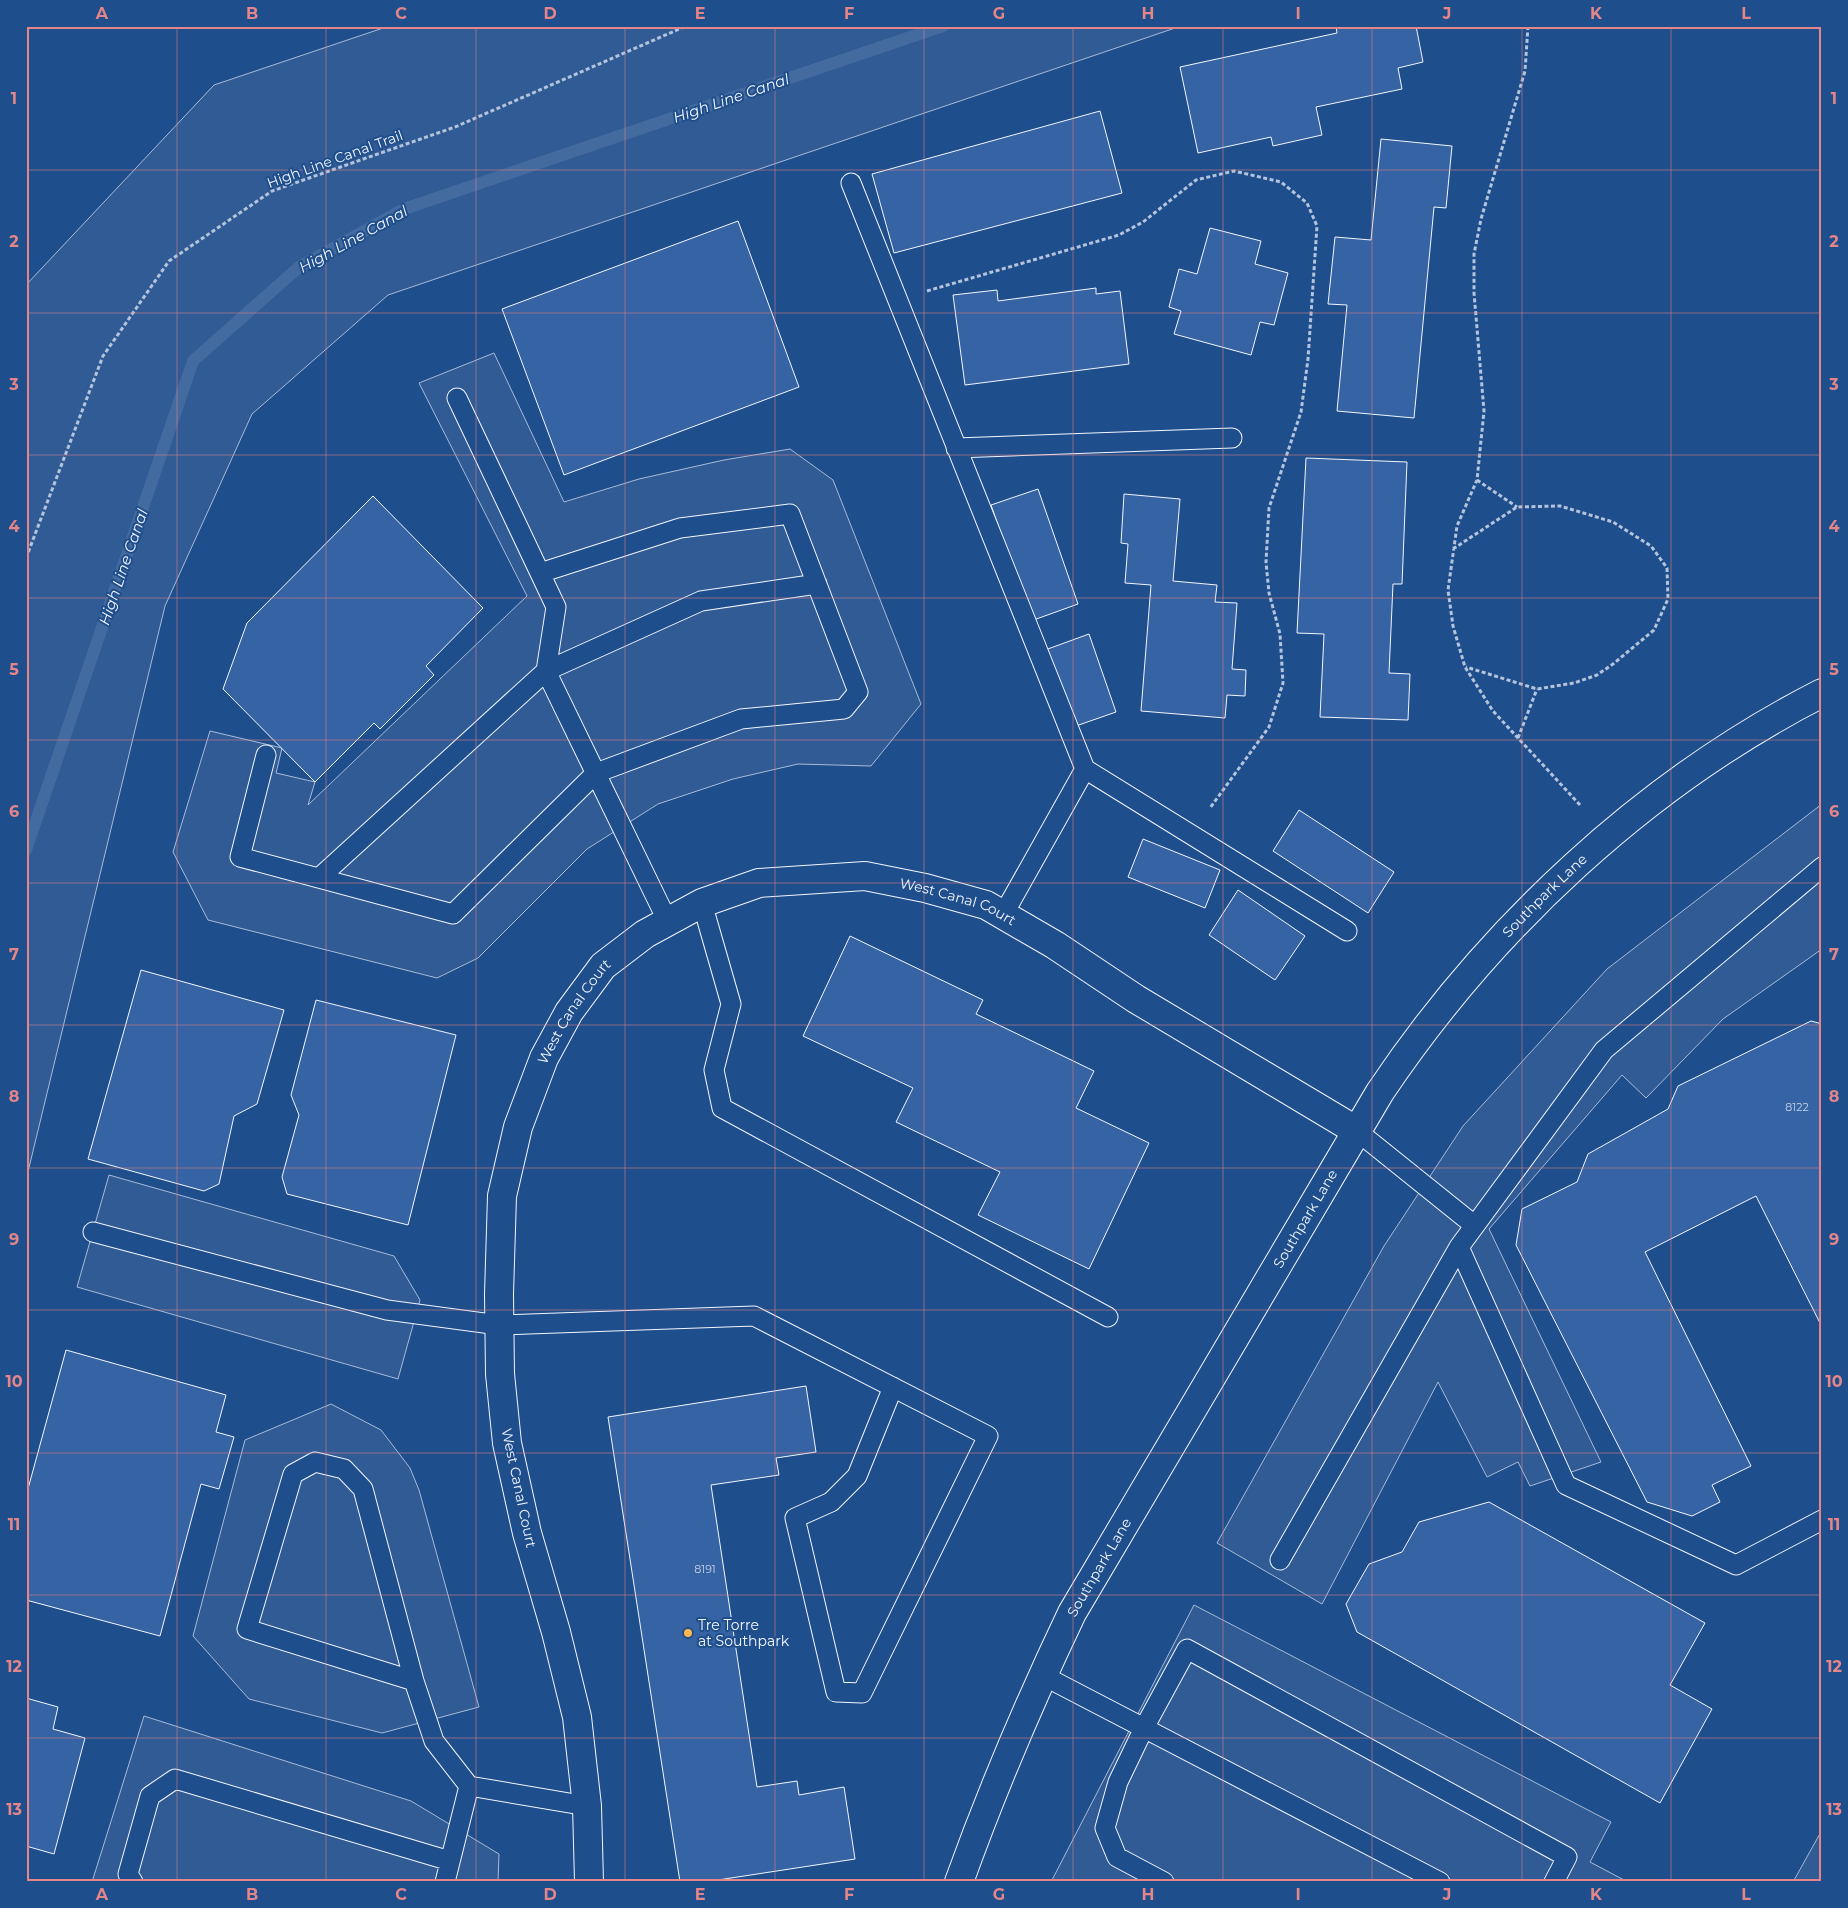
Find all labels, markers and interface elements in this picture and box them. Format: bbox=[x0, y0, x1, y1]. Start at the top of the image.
text: A bbox=[95, 4, 109, 23]
text: B bbox=[246, 4, 258, 23]
text: C bbox=[395, 4, 407, 23]
text: D bbox=[543, 4, 557, 23]
text: E bbox=[695, 4, 705, 23]
text: F bbox=[844, 4, 854, 23]
text: G bbox=[993, 4, 1005, 23]
text: H bbox=[1142, 4, 1154, 23]
text: I bbox=[1295, 4, 1301, 23]
text: J bbox=[1442, 4, 1451, 23]
text: K bbox=[1590, 4, 1603, 23]
text: L bbox=[1741, 4, 1751, 23]
water label: High Line Canal bbox=[670, 69, 792, 127]
text: 1 bbox=[11, 89, 17, 108]
text: 1 bbox=[1831, 89, 1837, 108]
street label: High Line Canal Trail bbox=[265, 126, 405, 192]
water label: High Line Canal bbox=[295, 201, 411, 277]
text: 2 bbox=[9, 232, 19, 251]
text: 2 bbox=[1829, 232, 1839, 251]
text: 3 bbox=[8, 375, 19, 394]
text: 3 bbox=[1828, 375, 1839, 394]
water label: High Line Canal bbox=[94, 506, 152, 628]
text: 4 bbox=[8, 517, 20, 536]
text: 4 bbox=[1828, 517, 1840, 536]
text: 5 bbox=[9, 660, 19, 679]
text: 5 bbox=[1829, 660, 1839, 679]
text: 6 bbox=[9, 802, 19, 821]
text: 6 bbox=[1829, 802, 1839, 821]
street label: Southpark Lane bbox=[1498, 850, 1591, 941]
street label: West Canal Court bbox=[898, 874, 1019, 930]
text: 7 bbox=[9, 945, 19, 964]
text: 7 bbox=[1829, 945, 1839, 964]
street label: West Canal Court bbox=[533, 954, 614, 1067]
text: 8 bbox=[9, 1087, 19, 1106]
text: 8 bbox=[1829, 1087, 1839, 1106]
house number: 8122 bbox=[1785, 1100, 1809, 1114]
street label: Southpark Lane bbox=[1269, 1166, 1341, 1271]
text: 9 bbox=[9, 1230, 19, 1249]
text: 9 bbox=[1829, 1230, 1839, 1249]
text: 10 bbox=[5, 1372, 23, 1391]
text: 10 bbox=[1825, 1372, 1843, 1391]
street label: West Canal Court bbox=[498, 1426, 541, 1550]
text: 11 bbox=[8, 1515, 20, 1534]
street label: Southpark Lane bbox=[1063, 1515, 1135, 1620]
text: 11 bbox=[1828, 1515, 1840, 1534]
house number: 8191 bbox=[694, 1562, 716, 1576]
place label: Tre Torre at Southpark bbox=[698, 1616, 790, 1650]
marker: Tre Torre at Southpark bbox=[682, 1627, 694, 1639]
text: 12 bbox=[6, 1657, 22, 1676]
text: 12 bbox=[1826, 1657, 1842, 1676]
text: 13 bbox=[6, 1800, 22, 1819]
text: 13 bbox=[1826, 1800, 1842, 1819]
text: A bbox=[95, 1885, 109, 1904]
text: B bbox=[246, 1885, 258, 1904]
text: C bbox=[395, 1885, 407, 1904]
text: D bbox=[543, 1885, 557, 1904]
text: E bbox=[695, 1885, 705, 1904]
text: F bbox=[844, 1885, 854, 1904]
text: G bbox=[993, 1885, 1005, 1904]
text: H bbox=[1142, 1885, 1154, 1904]
text: I bbox=[1295, 1885, 1301, 1904]
text: J bbox=[1442, 1885, 1451, 1904]
text: K bbox=[1590, 1885, 1603, 1904]
text: L bbox=[1741, 1885, 1751, 1904]

